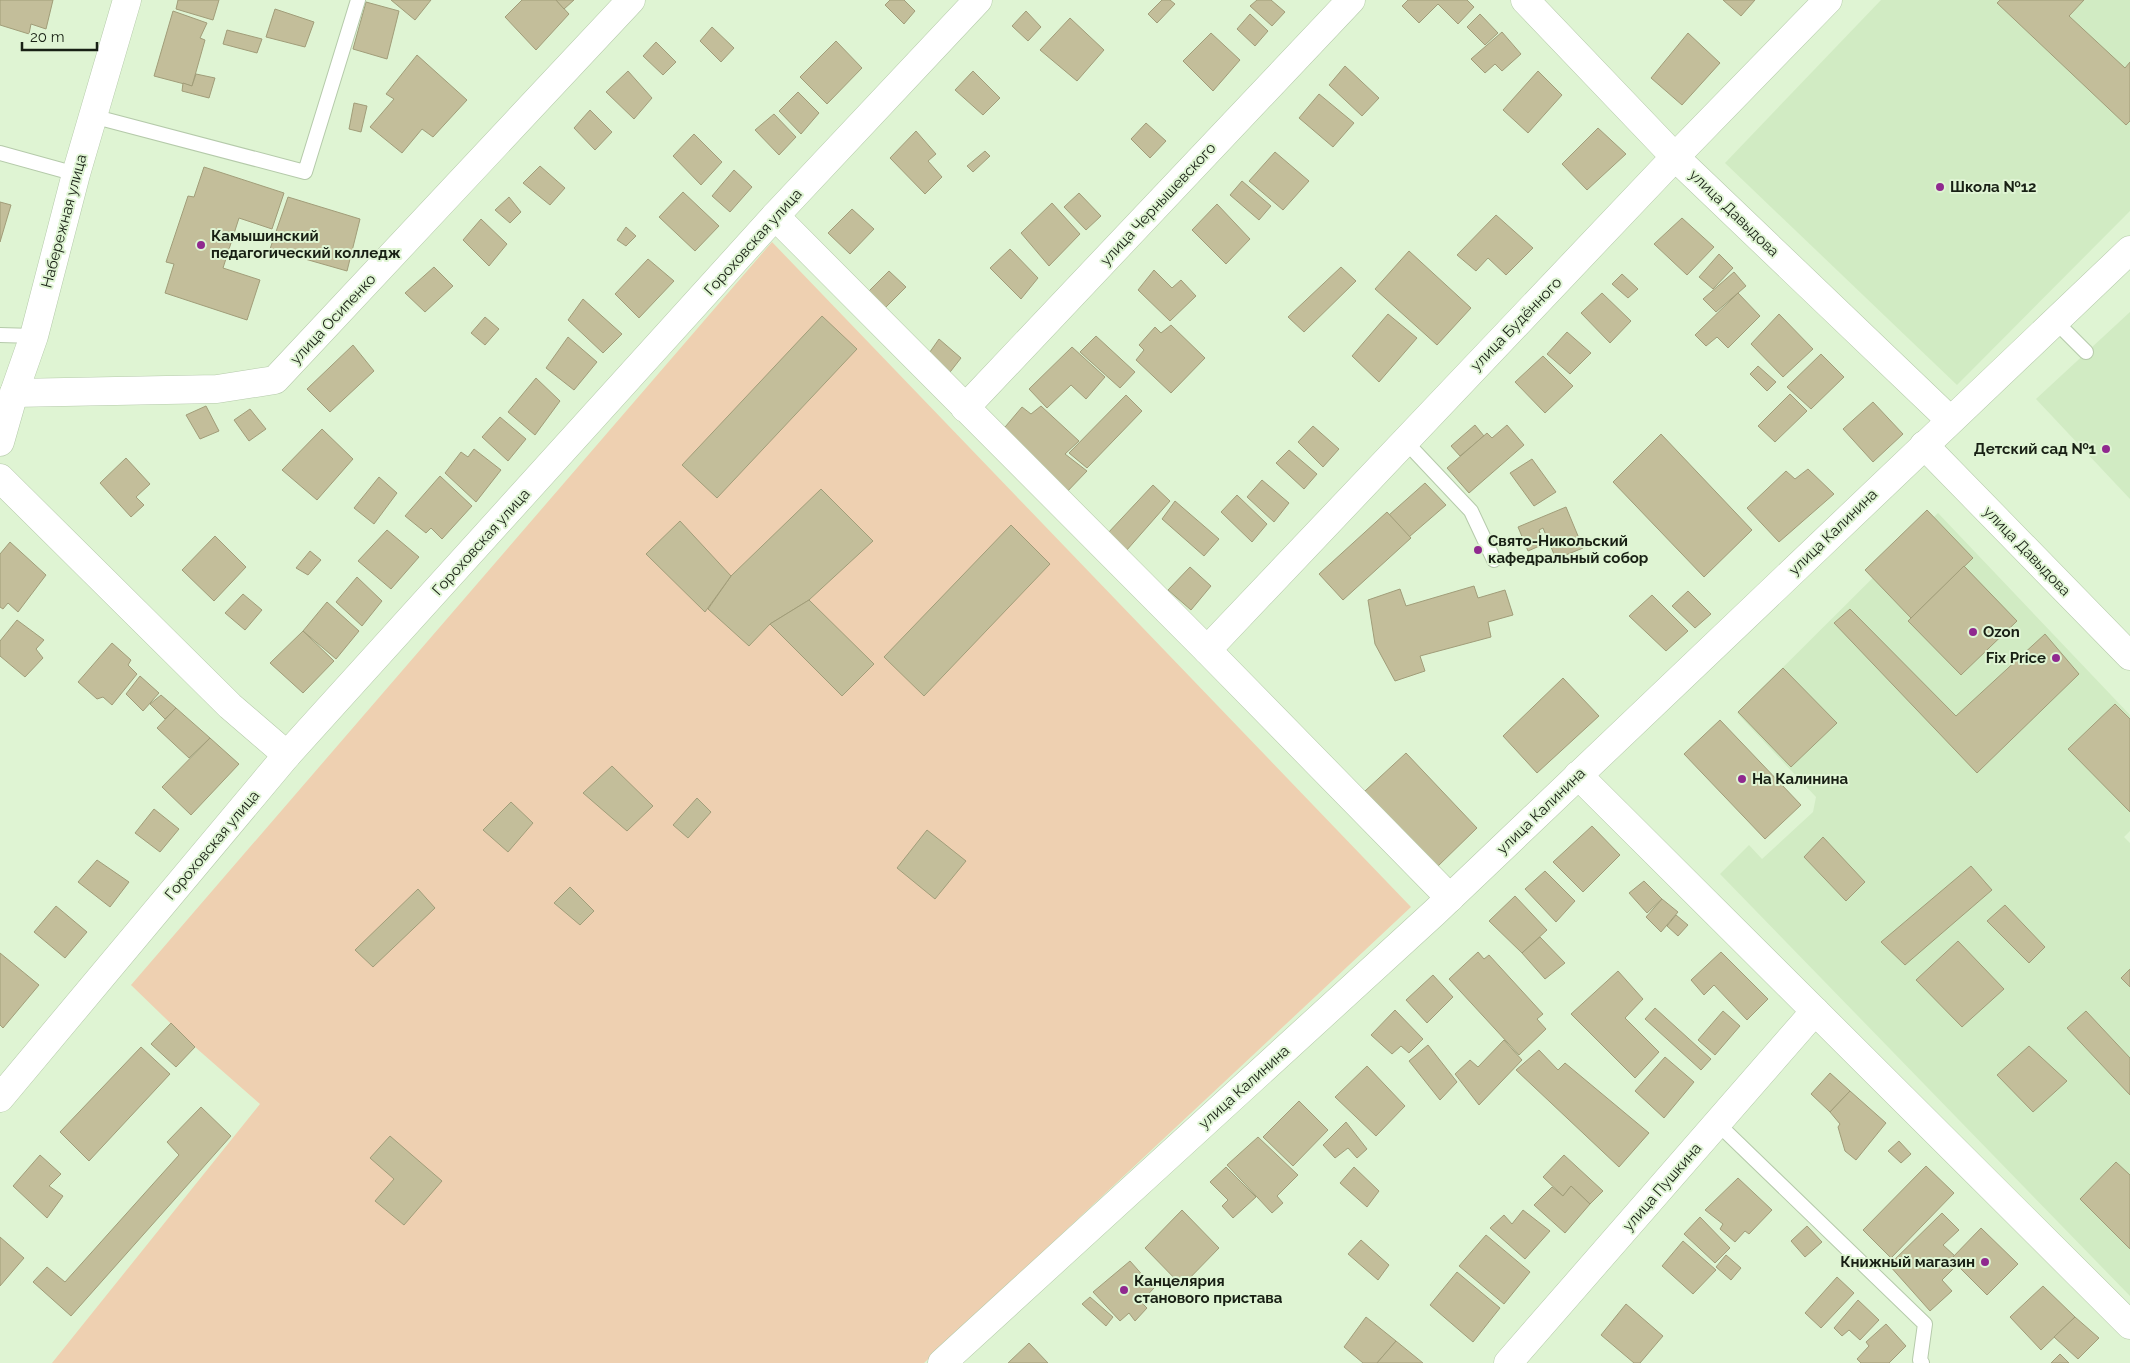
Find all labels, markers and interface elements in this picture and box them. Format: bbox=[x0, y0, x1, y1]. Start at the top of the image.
scale bar bbox=[22, 20, 98, 52]
text: 20 m bbox=[30, 28, 65, 46]
street label: улица Чернышевского bbox=[1096, 139, 1220, 269]
street label: Набережная улица bbox=[38, 152, 90, 290]
street label: улица Давыдова bbox=[1685, 166, 1783, 260]
place label: Школа №12 bbox=[1950, 178, 2037, 196]
marker: Школа №12 bbox=[1934, 181, 1946, 193]
street label: Гороховская улица bbox=[700, 185, 806, 299]
place label: Камышинский педагогический колледж bbox=[211, 227, 401, 262]
marker: Камышинский педагогический колледж bbox=[195, 239, 207, 251]
street label: улица Осипенко bbox=[286, 270, 380, 368]
street label: улица Будённого bbox=[1467, 273, 1565, 375]
place label: Детский сад №1 bbox=[1974, 440, 2097, 458]
marker: Детский сад №1 bbox=[2100, 443, 2112, 455]
street label: Гороховская улица bbox=[428, 485, 534, 599]
street label: улица Калинина bbox=[1785, 485, 1881, 579]
street label: улица Давыдова bbox=[1980, 502, 2074, 600]
place label: Свято-Никольский кафедральный собор bbox=[1488, 532, 1649, 567]
marker: Свято-Никольский кафедральный собор bbox=[1472, 544, 1484, 556]
place label: Ozon bbox=[1983, 623, 2020, 641]
marker: Ozon bbox=[1967, 626, 1979, 638]
place label: Fix Price bbox=[1986, 649, 2046, 667]
marker: Fix Price bbox=[2050, 652, 2062, 664]
street label: улица Калинина bbox=[1493, 764, 1589, 858]
place label: На Калинина bbox=[1752, 770, 1849, 788]
marker: На Калинина bbox=[1736, 773, 1748, 785]
street label: Гороховская улица bbox=[161, 787, 263, 903]
street label: улица Калинина bbox=[1195, 1042, 1293, 1132]
street label: улица Пушкина bbox=[1619, 1139, 1705, 1235]
place label: Книжный магазин bbox=[1840, 1253, 1975, 1271]
marker: Книжный магазин bbox=[1979, 1256, 1991, 1268]
place label: Канцелярия станового пристава bbox=[1134, 1272, 1283, 1307]
marker: Канцелярия станового пристава bbox=[1118, 1284, 1130, 1296]

